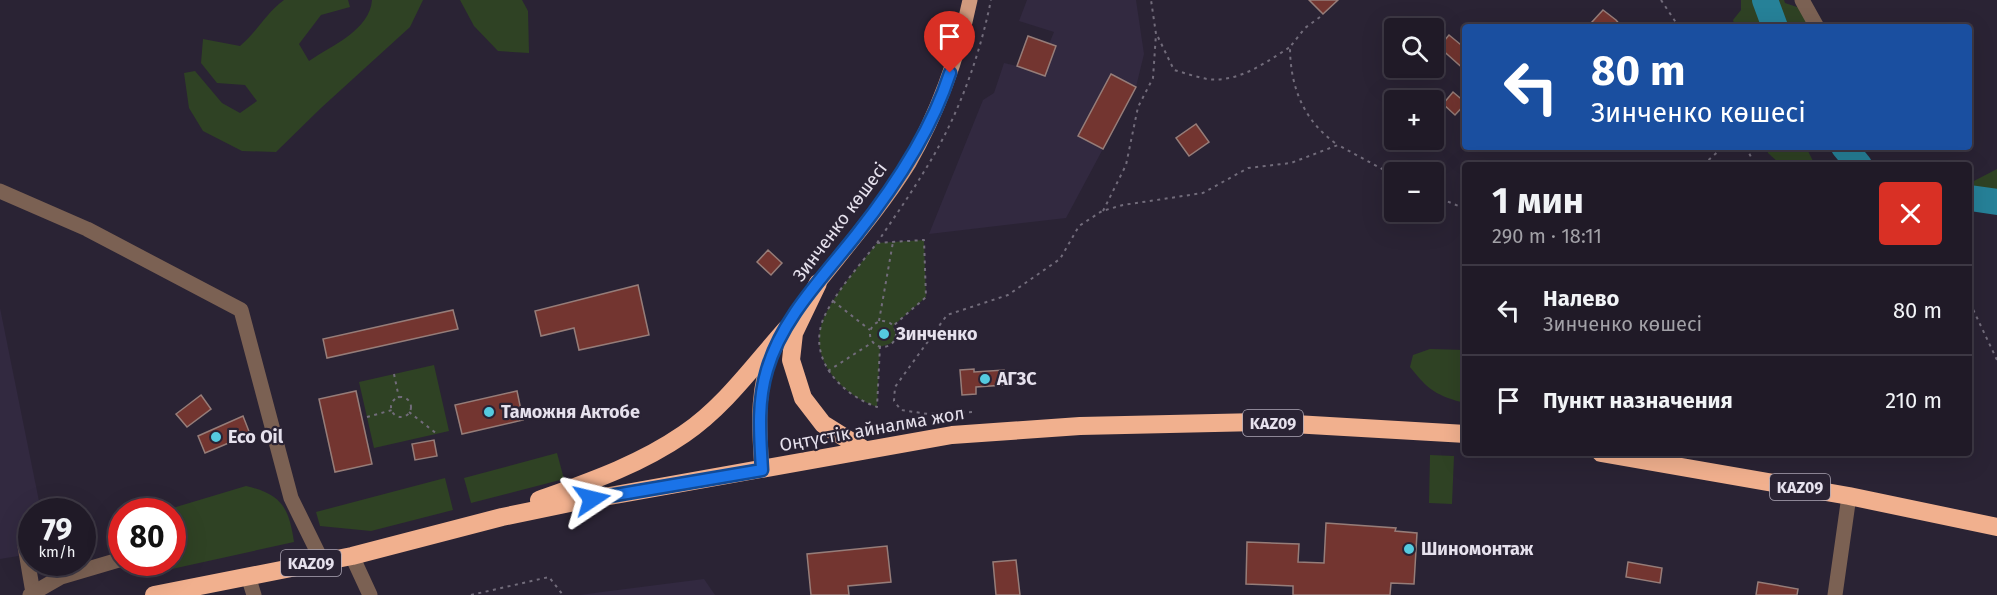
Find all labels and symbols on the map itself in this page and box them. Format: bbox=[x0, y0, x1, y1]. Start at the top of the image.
pin bbox=[924, 11, 975, 73]
street label: Зинченко көшесі bbox=[788, 158, 892, 286]
place label: Зинченко bbox=[895, 323, 977, 345]
marker: Зинченко bbox=[877, 327, 891, 341]
place label: АГЗС bbox=[996, 368, 1037, 390]
marker: АГЗС bbox=[978, 372, 992, 386]
place label: Таможня Актобе bbox=[501, 401, 640, 423]
street label: Оңтүстік айналма жол bbox=[778, 402, 966, 456]
marker: Таможня Актобе bbox=[482, 405, 496, 419]
road number: KAZ09 bbox=[1243, 410, 1303, 436]
place label: Eco Oil bbox=[228, 426, 284, 448]
marker: Eco Oil bbox=[209, 430, 223, 444]
position arrow bbox=[560, 467, 624, 531]
road number: KAZ09 bbox=[1770, 474, 1830, 500]
speed limit sign: 80 bbox=[108, 498, 186, 576]
place label: Шиномонтаж bbox=[1421, 538, 1534, 560]
marker: Шиномонтаж bbox=[1402, 542, 1416, 556]
road number: KAZ09 bbox=[281, 550, 341, 576]

